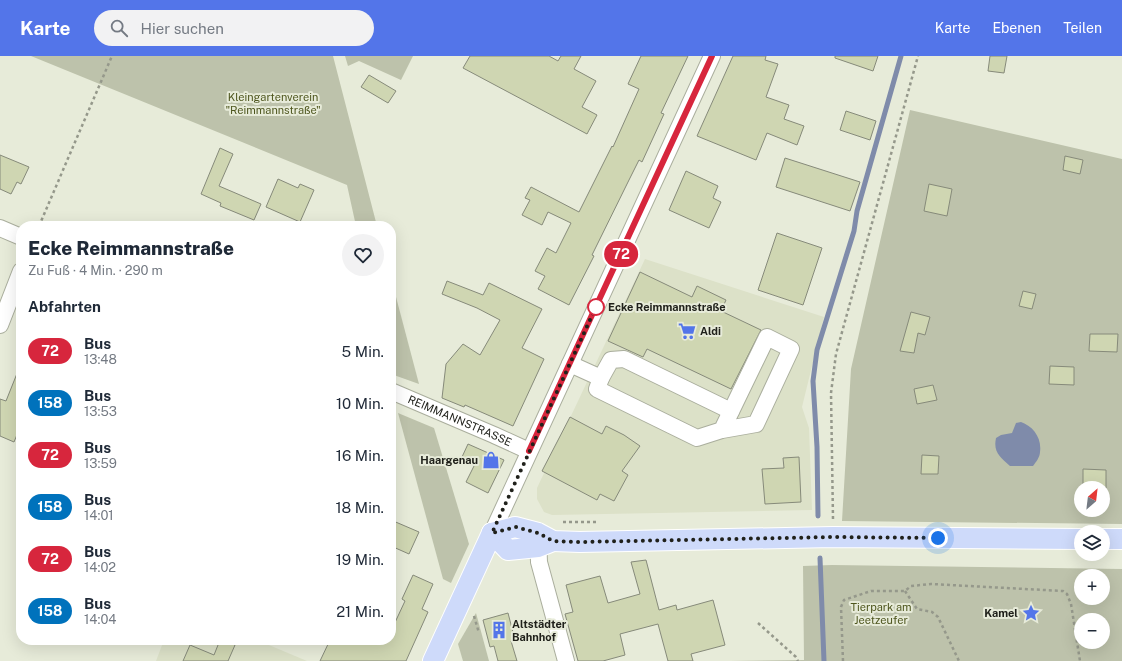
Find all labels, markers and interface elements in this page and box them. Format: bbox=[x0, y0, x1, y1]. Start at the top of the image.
search box bbox=[94, 10, 374, 46]
text: Karte bbox=[20, 17, 70, 39]
icon: search bbox=[108, 17, 130, 39]
text: Hier suchen bbox=[140, 20, 224, 37]
text: Karte bbox=[935, 20, 970, 36]
text: Ebenen bbox=[992, 20, 1041, 36]
text: Teilen bbox=[1063, 20, 1102, 36]
park label: Kleingartenverein "Reimmannstraße" bbox=[225, 91, 321, 116]
button: heart bbox=[342, 234, 384, 276]
text: Ecke Reimmannstraße bbox=[28, 237, 234, 259]
line badge: 72 bbox=[603, 241, 639, 267]
text: 72 bbox=[612, 246, 630, 262]
text: Zu Fuß · 4 Min. · 290 m bbox=[28, 263, 163, 278]
text: Abfahrten bbox=[28, 298, 101, 315]
marker: Ecke Reimmannstraße bbox=[587, 298, 605, 316]
place label: Ecke Reimmannstraße bbox=[608, 301, 726, 313]
supermarket icon: Aldi bbox=[677, 321, 697, 341]
place label: Aldi bbox=[700, 325, 721, 337]
text: Bus bbox=[84, 335, 111, 352]
text: 72 bbox=[41, 343, 59, 359]
text: 5 Min. bbox=[342, 343, 384, 360]
text: 13:48 bbox=[84, 352, 117, 367]
text: Bus bbox=[84, 387, 111, 404]
street label: REIMMANNSTRASSE bbox=[406, 393, 514, 448]
text: 158 bbox=[38, 395, 62, 411]
text: 10 Min. bbox=[336, 395, 384, 412]
text: 13:53 bbox=[84, 404, 117, 419]
text: Bus bbox=[84, 439, 111, 456]
text: 72 bbox=[41, 447, 59, 463]
text: 16 Min. bbox=[336, 447, 384, 464]
shop icon: Haargenau bbox=[481, 450, 501, 470]
place label: Haargenau bbox=[420, 454, 478, 466]
text: 13:59 bbox=[84, 456, 117, 471]
north arrow bbox=[1074, 481, 1110, 517]
map controls bbox=[1074, 481, 1110, 649]
text: Bus bbox=[84, 491, 111, 508]
text: 158 bbox=[38, 499, 62, 515]
text: 18 Min. bbox=[335, 499, 384, 516]
text: 14:01 bbox=[84, 508, 114, 523]
button: layers bbox=[1074, 525, 1110, 561]
your location bbox=[928, 528, 948, 548]
text: Bus bbox=[84, 543, 111, 560]
text: 72 bbox=[41, 551, 59, 567]
text: 19 Min. bbox=[336, 551, 384, 568]
text: 14:02 bbox=[84, 560, 116, 575]
button: + bbox=[1074, 569, 1110, 605]
text: Bus bbox=[84, 595, 111, 612]
park label: Tierpark am Jeetzeufer bbox=[850, 601, 912, 626]
text: 158 bbox=[38, 603, 62, 619]
text: 21 Min. bbox=[336, 603, 384, 620]
place icon: Kamel bbox=[1021, 603, 1041, 623]
place label: Kamel bbox=[984, 607, 1018, 619]
text: 14:04 bbox=[84, 612, 117, 627]
button: − bbox=[1074, 613, 1110, 649]
place label: Altstädter Bahnhof bbox=[512, 618, 567, 643]
building icon: Altstädter Bahnhof bbox=[489, 620, 509, 640]

